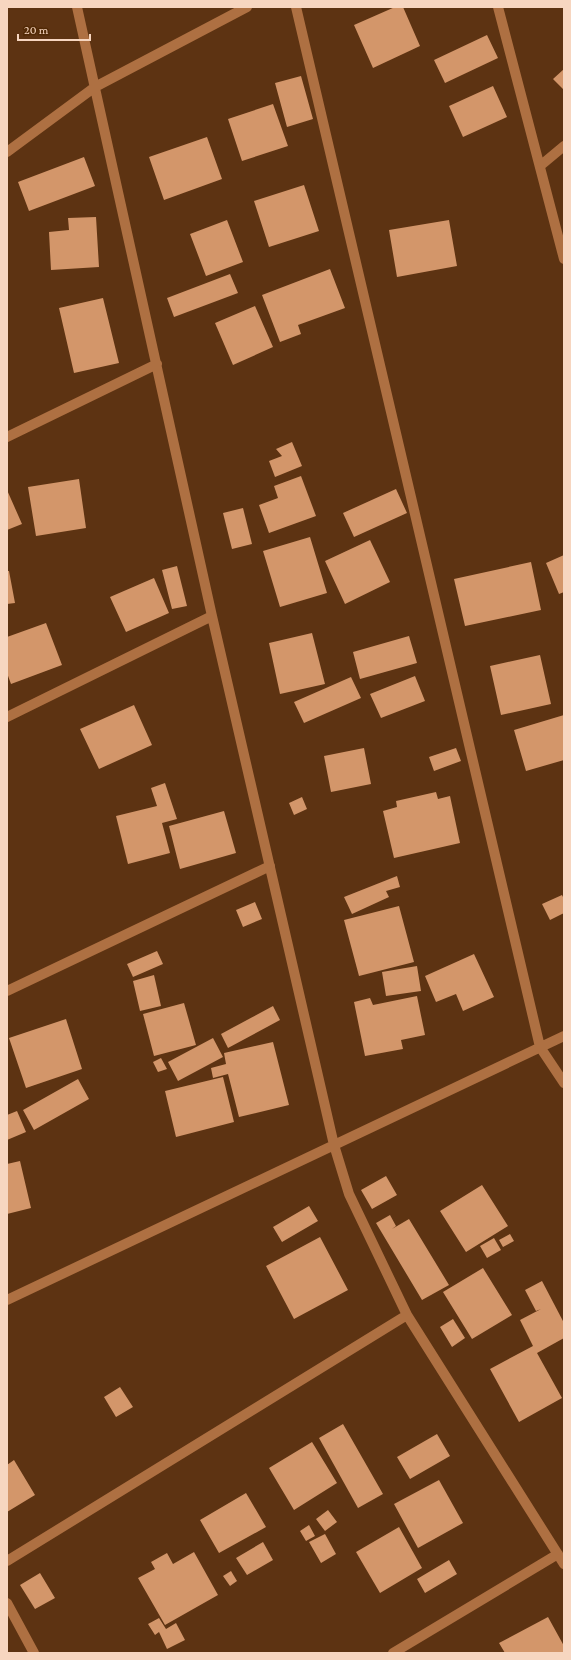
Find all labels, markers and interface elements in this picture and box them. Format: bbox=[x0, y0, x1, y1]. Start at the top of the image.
scale bar bbox=[18, 16, 90, 42]
text: 20 m bbox=[24, 23, 49, 37]

